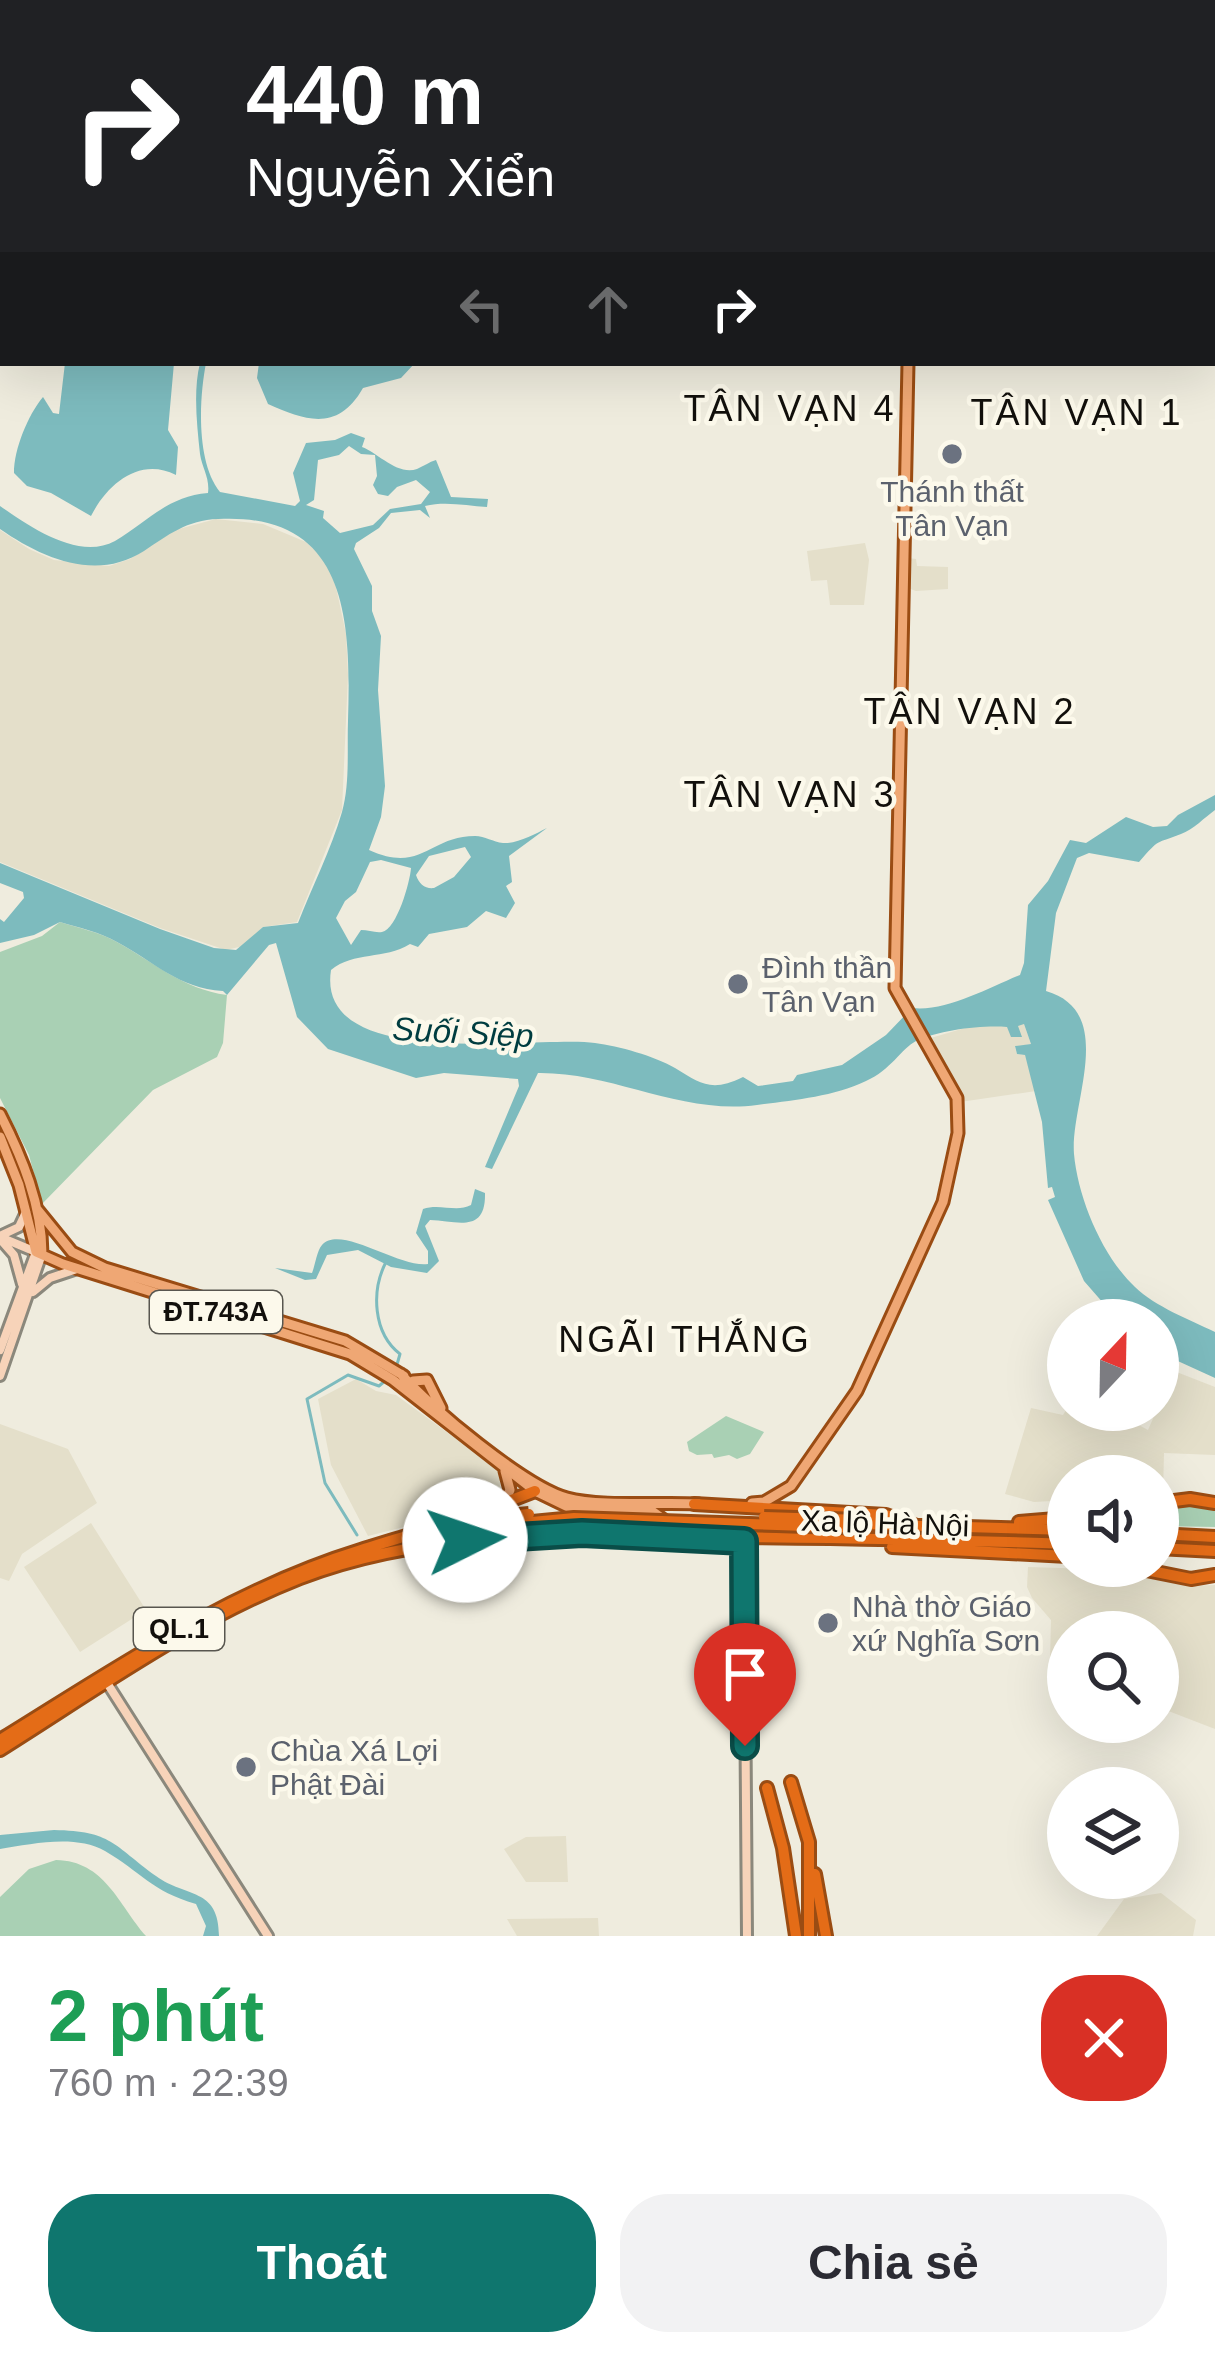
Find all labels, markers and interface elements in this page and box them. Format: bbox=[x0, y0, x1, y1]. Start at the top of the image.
icon: right bbox=[48, 48, 204, 204]
text: 440 m bbox=[246, 48, 484, 142]
text: Nguyễn Xiển bbox=[246, 147, 555, 207]
icon: left bbox=[449, 276, 515, 342]
icon: ahead bbox=[575, 276, 641, 342]
icon: right bbox=[701, 276, 767, 342]
district label: TÂN VẠN 4 bbox=[683, 388, 897, 429]
district label: TÂN VẠN 1 bbox=[970, 392, 1184, 433]
marker: Thánh thất Tân Vạn bbox=[939, 441, 965, 467]
place label: Thánh thất Tân Vạn bbox=[880, 475, 1024, 542]
district label: TÂN VẠN 2 bbox=[863, 691, 1077, 732]
district label: TÂN VẠN 3 bbox=[683, 774, 897, 815]
place label: Đình thần Tân Vạn bbox=[762, 951, 892, 1018]
marker: Đình thần Tân Vạn bbox=[725, 971, 751, 997]
water label: Suối Siệp bbox=[391, 1010, 535, 1054]
road number: ĐT.743A bbox=[150, 1291, 282, 1333]
north arrow bbox=[1047, 1299, 1179, 1431]
map controls bbox=[1047, 1299, 1179, 1899]
district label: NGÃI THẮNG bbox=[558, 1318, 812, 1360]
button: sound bbox=[1047, 1455, 1179, 1587]
position arrow bbox=[402, 1477, 528, 1603]
street label: Xa lộ Hà Nội bbox=[800, 1504, 970, 1542]
place label: Nhà thờ Giáo xứ Nghĩa Sơn bbox=[852, 1590, 1040, 1657]
road number: QL.1 bbox=[134, 1608, 224, 1650]
marker: Nhà thờ Giáo xứ Nghĩa Sơn bbox=[815, 1610, 841, 1636]
button: search bbox=[1047, 1611, 1179, 1743]
pin bbox=[694, 1623, 796, 1746]
icon: arrive bbox=[712, 1641, 778, 1707]
place label: Chùa Xá Lợi Phật Đài bbox=[270, 1734, 438, 1801]
marker: Chùa Xá Lợi Phật Đài bbox=[233, 1754, 259, 1780]
button: layers bbox=[1047, 1767, 1179, 1899]
button: close bbox=[1041, 1975, 1167, 2101]
text: 2 phút bbox=[48, 1976, 264, 2056]
text: 760 m · 22:39 bbox=[48, 2061, 289, 2104]
button: Thoát bbox=[48, 2194, 596, 2332]
button: Chia sẻ bbox=[620, 2194, 1167, 2332]

